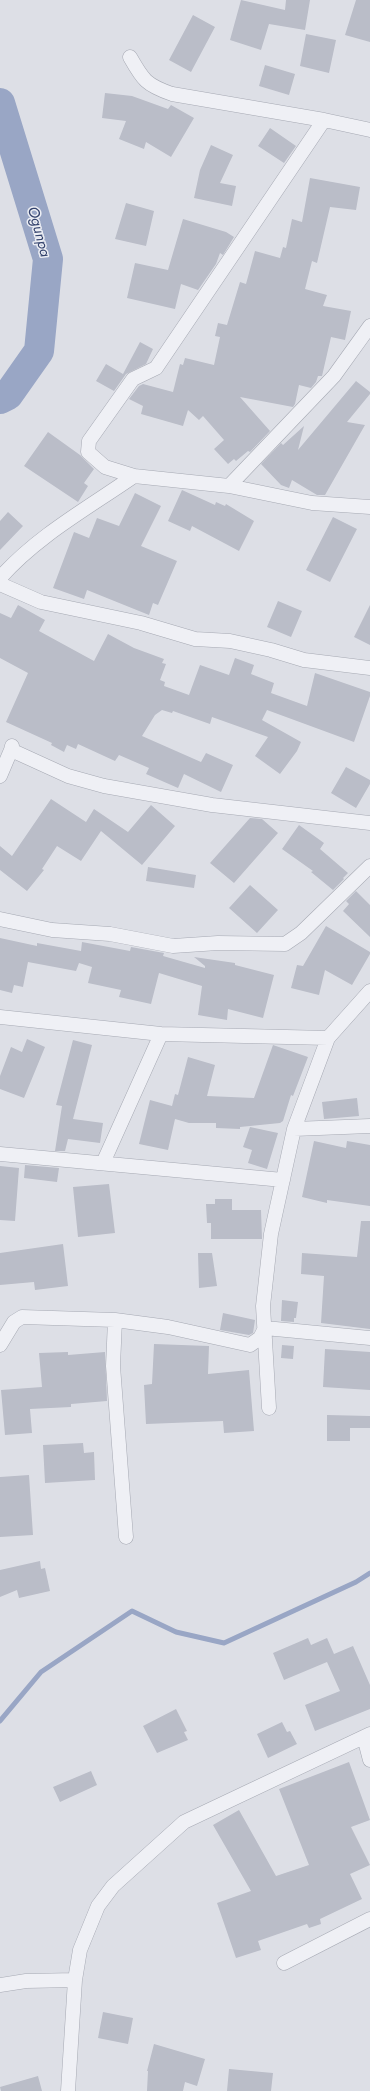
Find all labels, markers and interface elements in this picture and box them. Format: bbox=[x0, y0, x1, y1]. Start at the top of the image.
water label: Ogunpa bbox=[23, 205, 53, 259]

